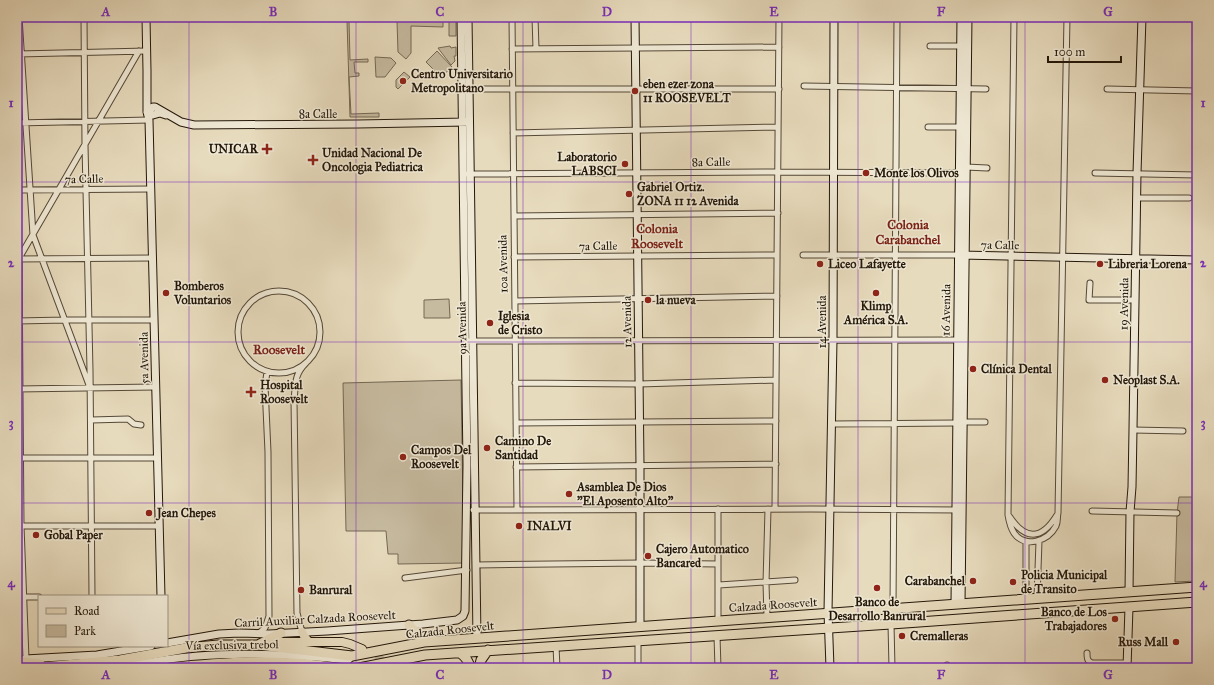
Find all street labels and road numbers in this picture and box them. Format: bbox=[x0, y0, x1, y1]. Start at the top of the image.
street label: 8a Calle bbox=[299, 107, 337, 121]
street label: 8a Calle bbox=[692, 155, 730, 169]
street label: 7a Calle bbox=[64, 172, 104, 186]
street label: 10a Avenida bbox=[495, 234, 511, 293]
street label: 7a Calle bbox=[980, 238, 1020, 252]
street label: 7a Calle bbox=[578, 239, 618, 253]
street label: 19 Avenida bbox=[1117, 277, 1131, 330]
street label: 16 Avenida bbox=[939, 283, 953, 336]
street label: 12 Avenida bbox=[620, 295, 634, 348]
street label: 14 Avenida bbox=[815, 295, 829, 349]
street label: 9a Avenida bbox=[455, 300, 469, 355]
street label: 5a Avenida bbox=[137, 331, 151, 384]
street label: Calzada Roosevelt bbox=[728, 595, 819, 615]
street label: Carril Auxiliar Calzada Roosevelt bbox=[234, 608, 397, 630]
street label: Calzada Roosevelt bbox=[405, 618, 496, 642]
street label: Vía exclusiva trebol bbox=[184, 637, 280, 653]

